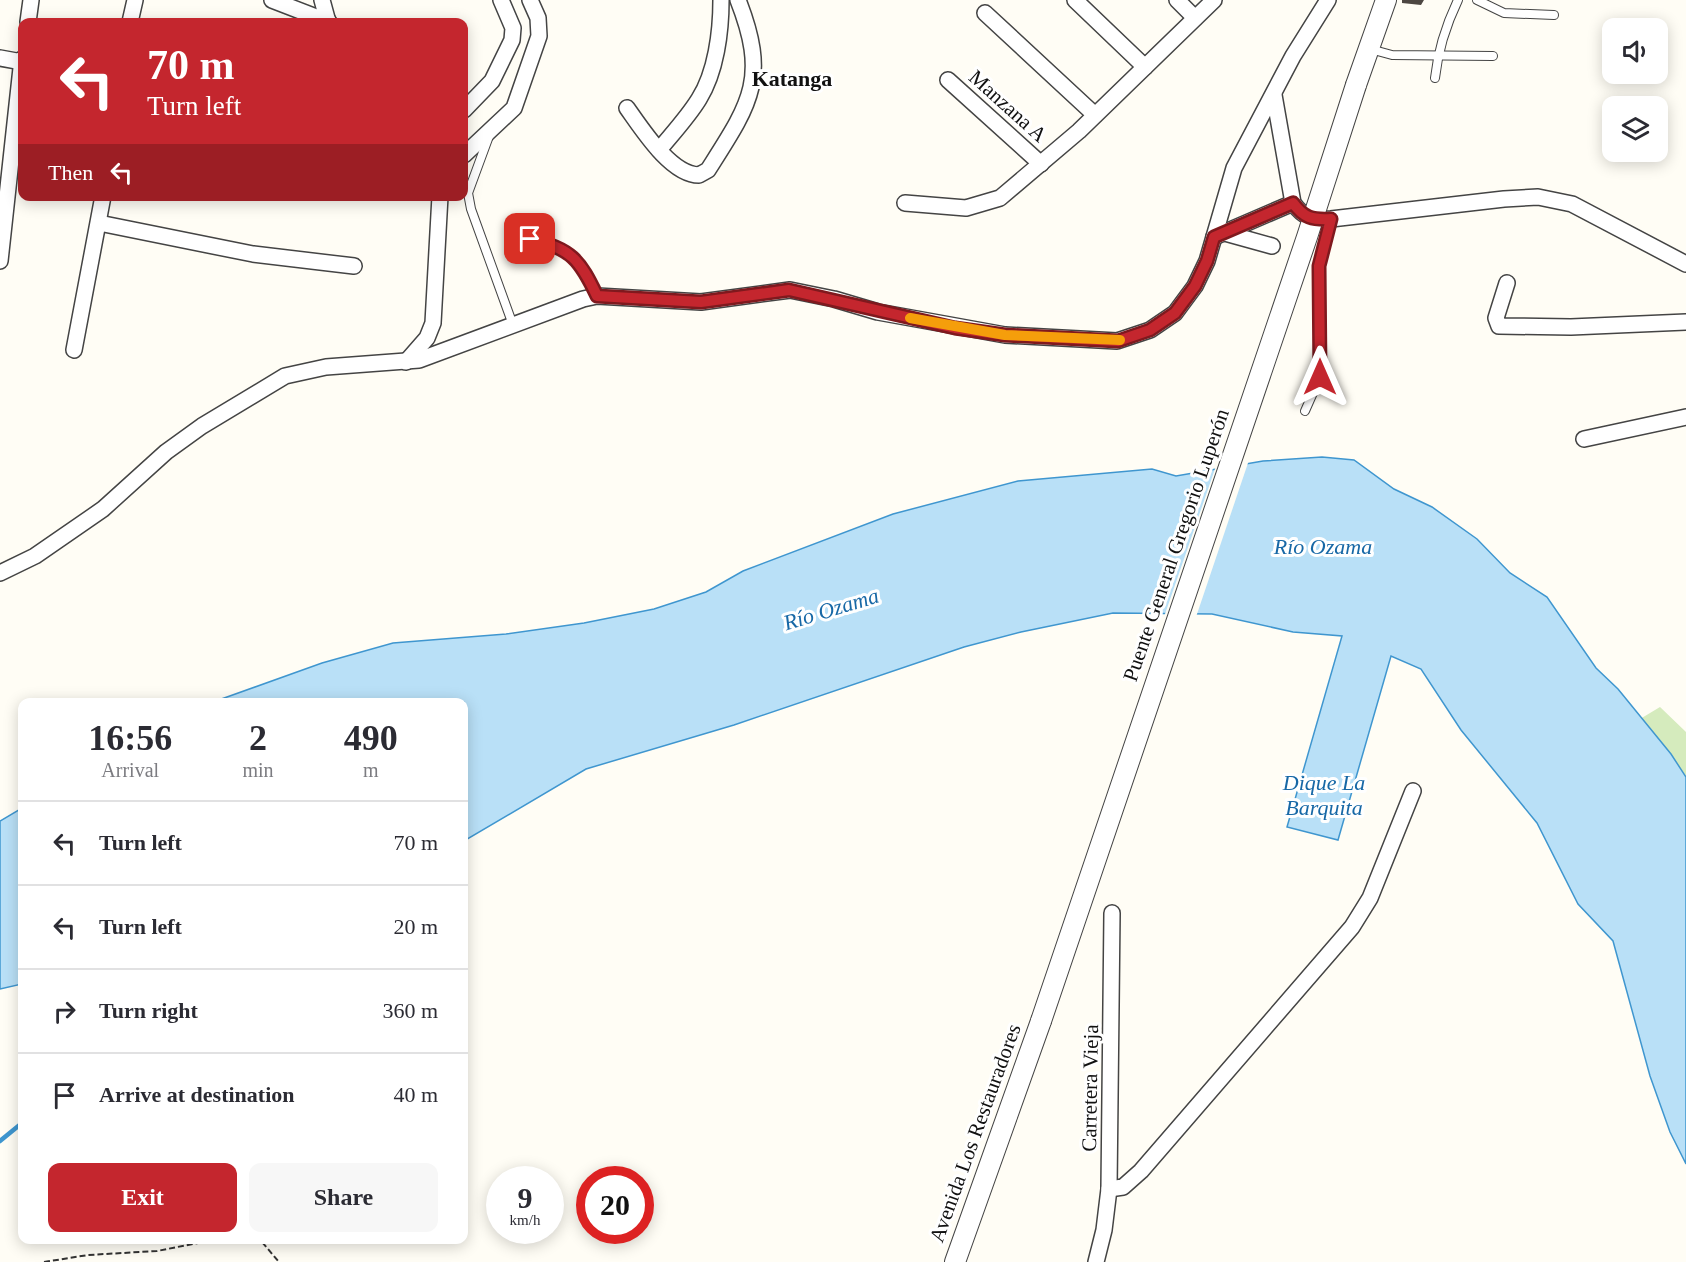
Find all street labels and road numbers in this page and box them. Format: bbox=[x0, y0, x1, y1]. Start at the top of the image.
street label: Manzana A bbox=[964, 65, 1052, 148]
street label: Puente General Gregorio Luperón bbox=[1118, 405, 1234, 684]
street label: Avenida Los Restauradores bbox=[924, 1021, 1026, 1245]
street label: Carretera Vieja bbox=[1077, 1024, 1103, 1152]

